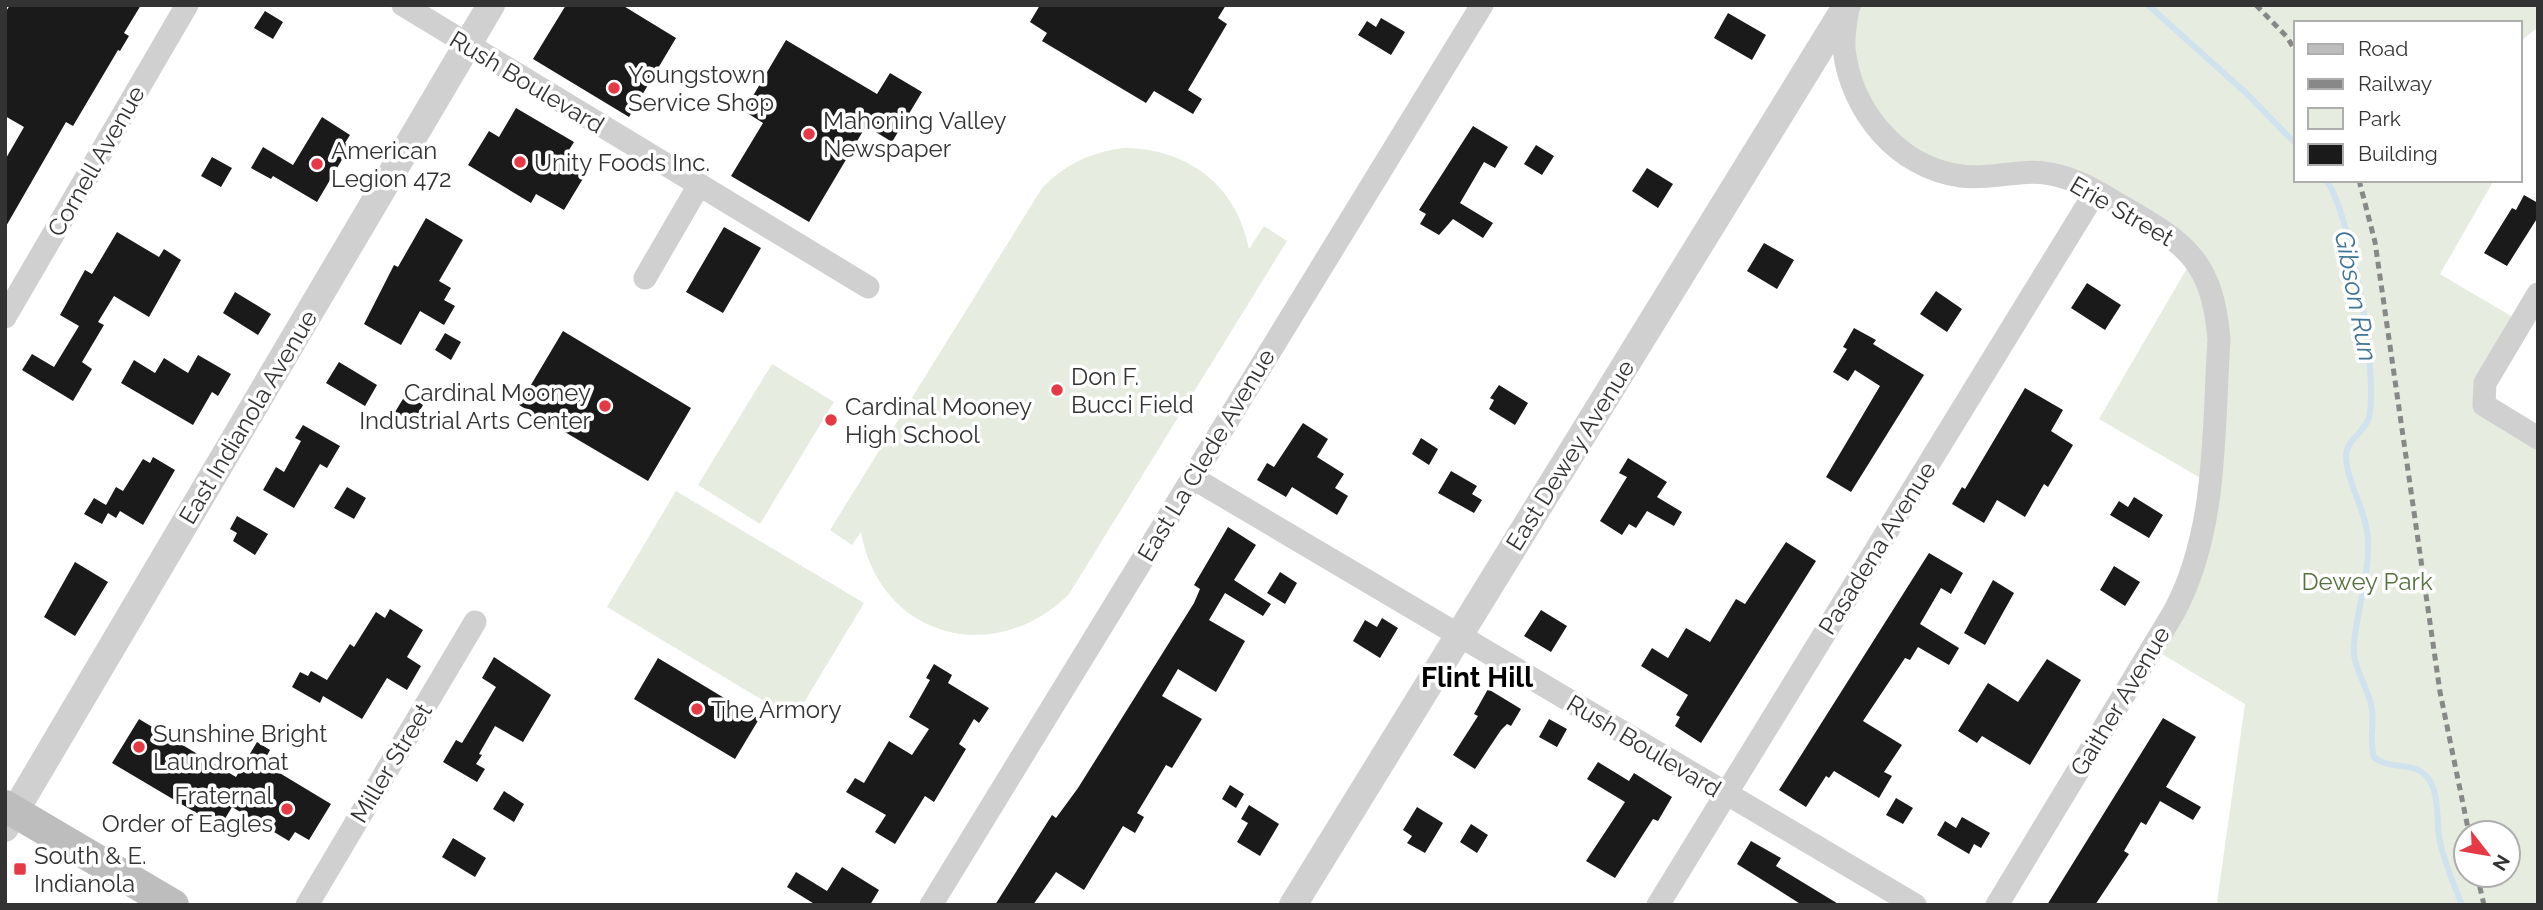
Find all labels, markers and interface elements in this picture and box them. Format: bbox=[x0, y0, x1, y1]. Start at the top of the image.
legend bbox=[2294, 21, 2522, 182]
street label: Rush Boulevard bbox=[445, 25, 609, 139]
text: Road bbox=[2358, 36, 2408, 61]
place label: Youngstown Service Shop bbox=[628, 60, 774, 117]
text: Railway bbox=[2358, 71, 2432, 96]
street label: Cornell Avenue bbox=[41, 80, 151, 242]
marker: Youngstown Service Shop bbox=[606, 80, 622, 96]
place label: Mahoning Valley Newspaper bbox=[823, 106, 1007, 163]
text: Park bbox=[2358, 106, 2401, 131]
marker: Mahoning Valley Newspaper bbox=[801, 126, 817, 142]
place label: American Legion 472 bbox=[331, 136, 452, 193]
text: Building bbox=[2358, 141, 2438, 166]
place label: Unity Foods Inc. bbox=[534, 148, 710, 177]
marker: Unity Foods Inc. bbox=[512, 154, 528, 170]
marker: American Legion 472 bbox=[309, 156, 325, 172]
street label: Erie Street bbox=[2065, 170, 2179, 252]
water label: Gibson Run bbox=[2329, 228, 2383, 364]
street label: East Indianola Avenue bbox=[173, 305, 323, 529]
street label: East La Clede Avenue bbox=[1131, 344, 1281, 566]
street label: East Dewey Avenue bbox=[1500, 354, 1640, 556]
place label: Don F. Bucci Field bbox=[1071, 362, 1194, 419]
place label: Cardinal Mooney Industrial Arts Center bbox=[359, 378, 592, 435]
marker: Don F. Bucci Field bbox=[1049, 382, 1065, 398]
place label: Cardinal Mooney High School bbox=[845, 392, 1032, 449]
marker: Cardinal Mooney Industrial Arts Center bbox=[597, 398, 613, 414]
marker: Cardinal Mooney High School bbox=[823, 412, 839, 428]
street label: Pasadena Avenue bbox=[1812, 456, 1942, 640]
park label: Dewey Park bbox=[2301, 567, 2433, 596]
street label: Gaither Avenue bbox=[2064, 621, 2176, 781]
district label: Flint Hill bbox=[1421, 661, 1533, 694]
street label: Rush Boulevard bbox=[1562, 689, 1726, 803]
place label: The Armory bbox=[711, 695, 842, 724]
street label: Miller Street bbox=[344, 698, 438, 828]
marker: The Armory bbox=[689, 701, 705, 717]
place label: Sunshine Bright Laundromat bbox=[153, 719, 327, 776]
marker: Sunshine Bright Laundromat bbox=[131, 739, 147, 755]
place label: Fraternal Order of Eagles bbox=[102, 781, 273, 838]
marker: Fraternal Order of Eagles bbox=[279, 801, 295, 817]
north arrow bbox=[2452, 819, 2522, 889]
place label: South & E. Indianola bbox=[34, 841, 147, 898]
text: N bbox=[2488, 851, 2515, 875]
marker: South & E. Indianola bbox=[12, 861, 28, 877]

